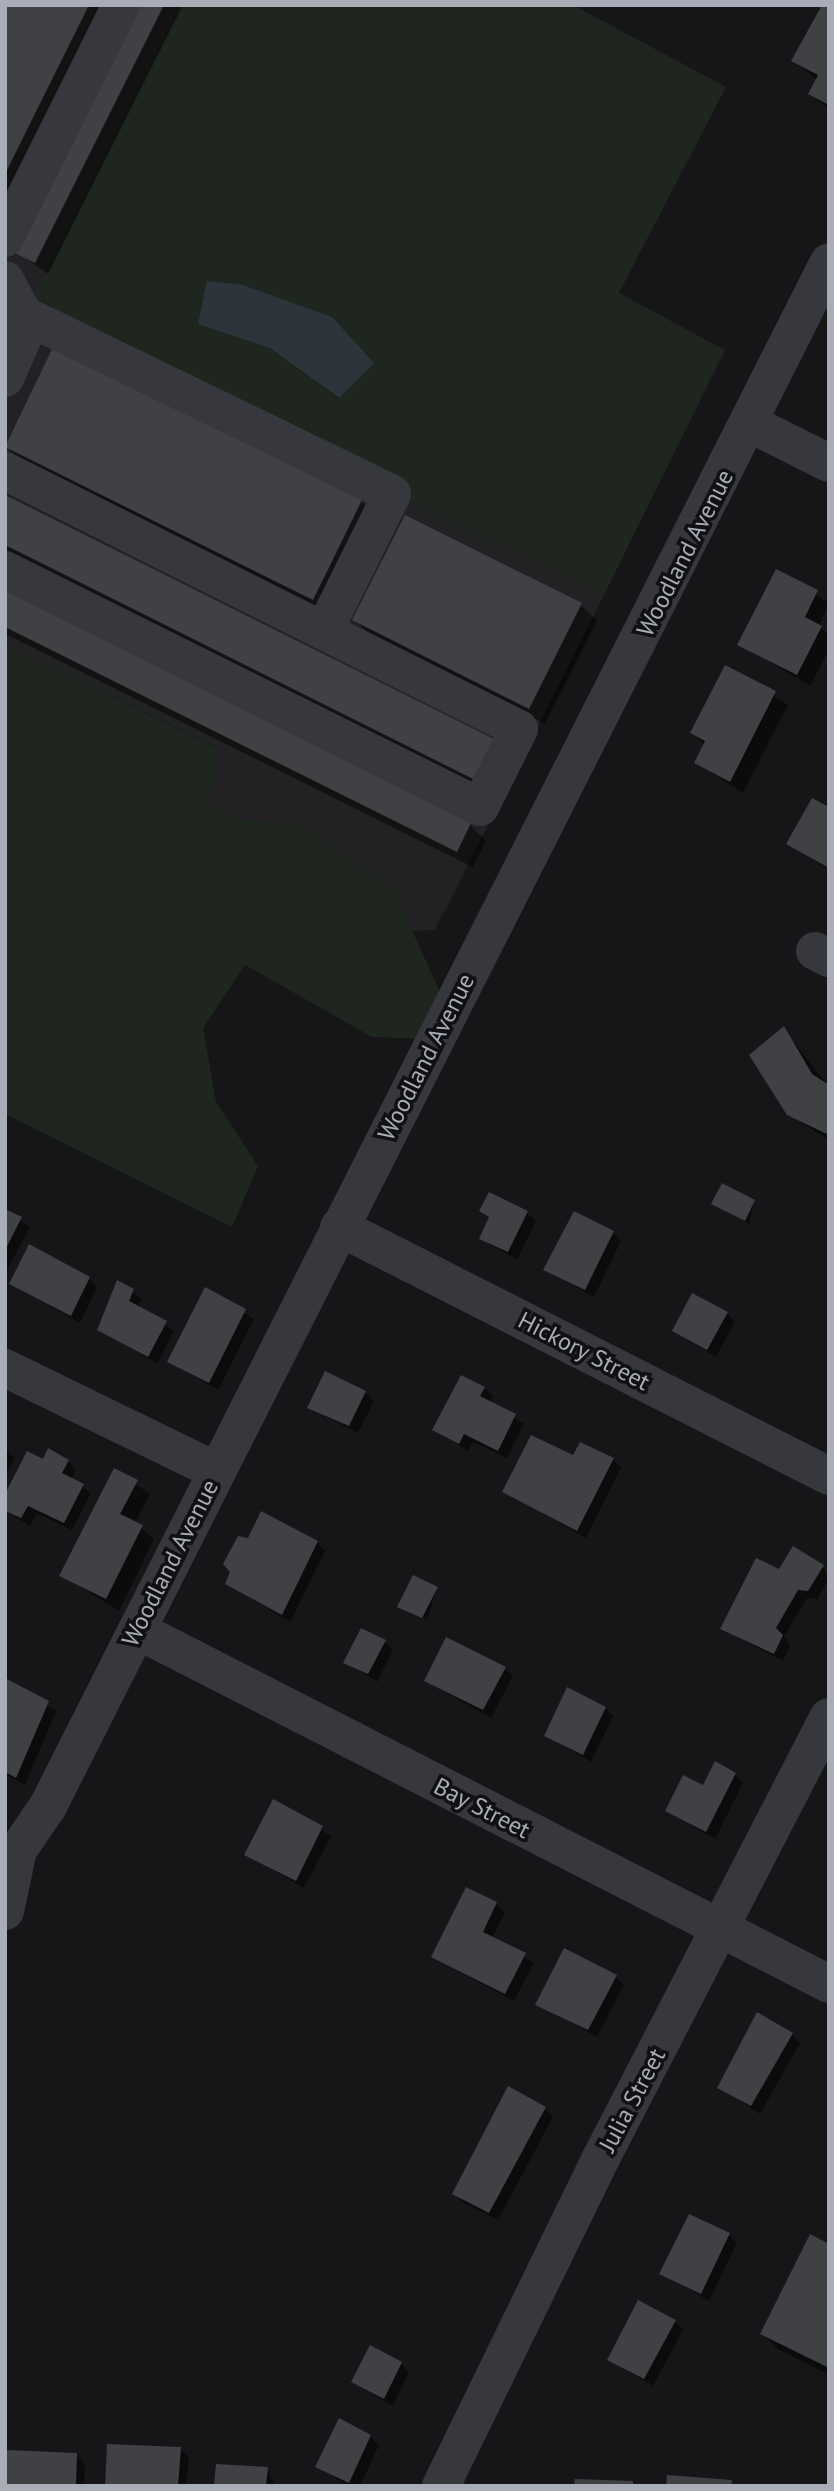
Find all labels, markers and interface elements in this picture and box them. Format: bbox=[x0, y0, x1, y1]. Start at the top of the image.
street label: Woodland Avenue bbox=[630, 465, 740, 641]
street label: Woodland Avenue bbox=[371, 969, 481, 1145]
street label: Hickory Street bbox=[513, 1305, 655, 1397]
street label: Woodland Avenue bbox=[115, 1475, 225, 1651]
street label: Bay Street bbox=[429, 1771, 535, 1845]
street label: Julia Street bbox=[593, 2043, 671, 2157]

